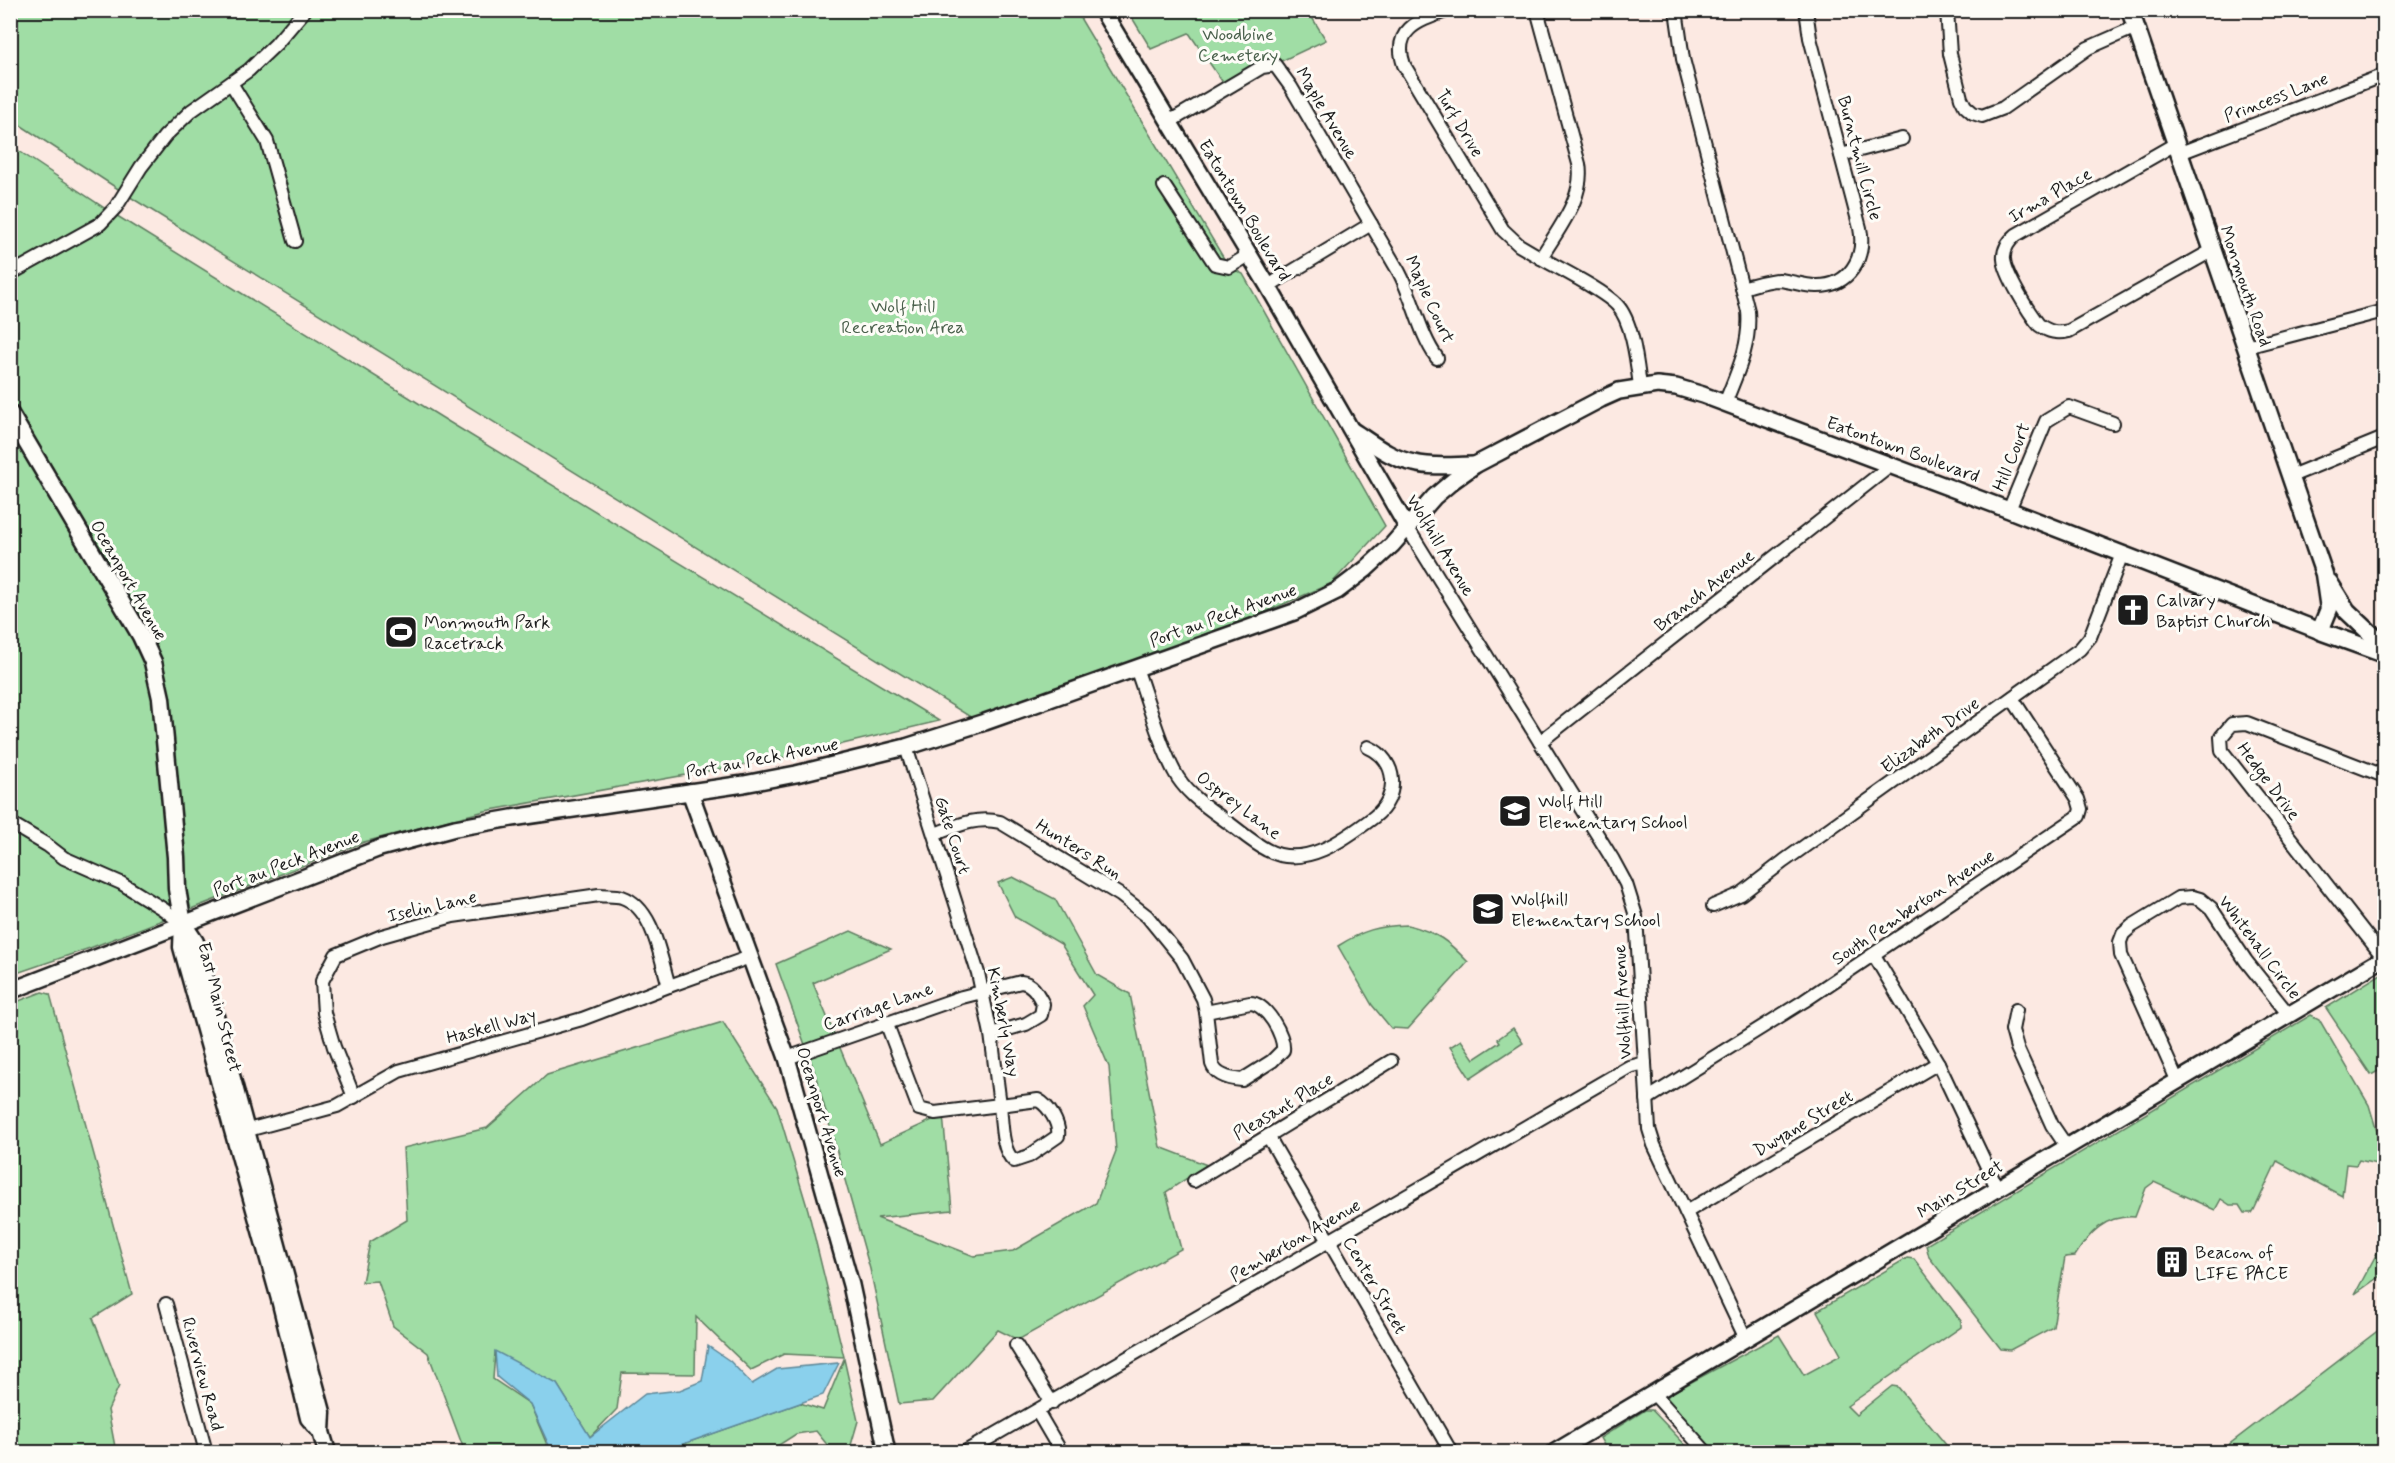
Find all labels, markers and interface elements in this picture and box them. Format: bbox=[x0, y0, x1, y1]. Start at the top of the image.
park label: Woodbine Cemetery bbox=[1198, 23, 1278, 68]
street label: Maple Avenue bbox=[1289, 63, 1363, 164]
street label: Princess Lane bbox=[2221, 67, 2332, 129]
street label: Turf Drive bbox=[1429, 85, 1489, 162]
street label: Burntmill Circle bbox=[1831, 93, 1887, 223]
street label: Eatontown Boulevard bbox=[1192, 135, 1296, 286]
street label: Irma Place bbox=[2005, 162, 2096, 229]
street label: Monmouth Road bbox=[2213, 223, 2277, 350]
street label: Maple Court bbox=[1398, 252, 1460, 347]
park label: Wolf Hill Recreation Area bbox=[841, 295, 965, 340]
street label: Eatontown Boulevard bbox=[1823, 411, 1983, 489]
street label: Hill Court bbox=[1987, 420, 2037, 495]
street label: Wolfhill Avenue bbox=[1400, 490, 1480, 601]
street label: Oceanport Avenue bbox=[84, 516, 172, 645]
street label: Branch Avenue bbox=[1650, 544, 1760, 638]
street label: Port au Peck Avenue bbox=[1146, 578, 1300, 654]
place label: Calvary Baptist Church bbox=[2156, 589, 2270, 634]
church icon: Calvary Baptist Church bbox=[2115, 592, 2151, 628]
place label: Monmouth Park Racetrack bbox=[424, 611, 550, 656]
sports icon: Monmouth Park Racetrack bbox=[383, 614, 419, 650]
street label: Elizabeth Drive bbox=[1877, 692, 1985, 780]
street label: Port au Peck Avenue bbox=[684, 732, 841, 786]
street label: Hedge Drive bbox=[2230, 738, 2306, 826]
street label: Osprey Lane bbox=[1191, 766, 1286, 846]
place label: Wolf Hill Elementary School bbox=[1538, 790, 1688, 835]
street label: Gate Court bbox=[928, 793, 976, 878]
school or university icon: Wolf Hill Elementary School bbox=[1497, 793, 1533, 829]
street label: Hunters Run bbox=[1031, 814, 1126, 886]
street label: Port au Peck Avenue bbox=[210, 825, 363, 903]
street label: South Pemberton Avenue bbox=[1828, 844, 2000, 971]
street label: Iselin Lane bbox=[385, 885, 479, 929]
place label: Wolfhill Elementary School bbox=[1511, 888, 1661, 933]
school or university icon: Wolfhill Elementary School bbox=[1470, 891, 1506, 927]
street label: Whitehall Circle bbox=[2212, 891, 2306, 1004]
street label: East Main Street bbox=[191, 940, 247, 1075]
street label: Wolfhill Avenue bbox=[1608, 944, 1638, 1060]
street label: Kimberly Way bbox=[981, 965, 1025, 1079]
street label: Carriage Lane bbox=[820, 977, 937, 1037]
street label: Haskell Way bbox=[444, 1003, 539, 1050]
street label: Oceanport Avenue bbox=[790, 1044, 852, 1180]
street label: Pleasant Place bbox=[1229, 1067, 1338, 1146]
street label: Dwyane Street bbox=[1749, 1085, 1858, 1163]
street label: Main Street bbox=[1913, 1155, 2008, 1225]
street label: Pemberton Avenue bbox=[1226, 1194, 1365, 1288]
street label: Center Street bbox=[1336, 1232, 1412, 1339]
place label: Beacon of LIFE PACE bbox=[2195, 1241, 2288, 1286]
building icon: Beacon of LIFE PACE bbox=[2154, 1244, 2190, 1280]
street label: Riverview Road bbox=[175, 1315, 229, 1434]

